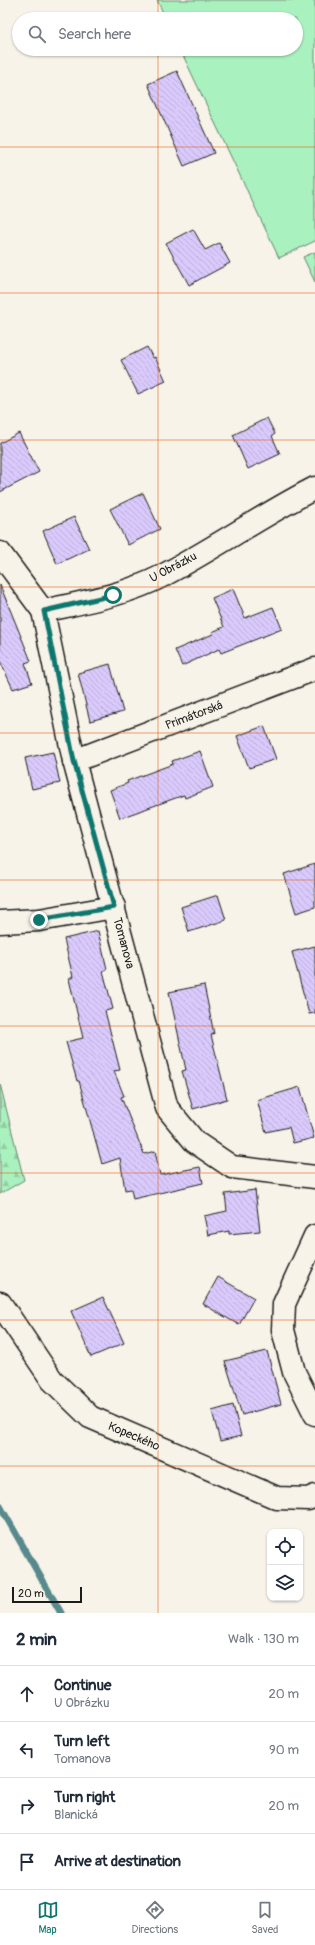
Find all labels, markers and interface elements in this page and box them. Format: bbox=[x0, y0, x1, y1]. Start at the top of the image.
search box bbox=[12, 12, 303, 56]
icon: search bbox=[26, 23, 48, 45]
text: Search here bbox=[58, 25, 131, 44]
street label: U Obrázku bbox=[147, 549, 199, 586]
route start bbox=[104, 586, 122, 604]
street label: Primátorská bbox=[163, 698, 225, 733]
route end bbox=[30, 911, 48, 929]
street label: Tomanova bbox=[109, 916, 138, 971]
street label: Kopeckého bbox=[106, 1419, 163, 1454]
map controls bbox=[267, 1529, 303, 1601]
button: locate bbox=[267, 1529, 303, 1565]
button: layers bbox=[267, 1565, 303, 1601]
scale bar bbox=[12, 1585, 82, 1604]
text: 20 m bbox=[18, 1587, 44, 1600]
text: 2 min bbox=[16, 1629, 57, 1650]
text: Walk · 130 m bbox=[228, 1631, 299, 1647]
text: Continue bbox=[54, 1676, 112, 1695]
icon: ahead bbox=[16, 1683, 38, 1705]
text: 20 m bbox=[268, 1686, 299, 1702]
text: U Obrázku bbox=[54, 1695, 110, 1711]
text: Turn left bbox=[54, 1732, 110, 1751]
icon: left bbox=[16, 1739, 38, 1761]
text: 90 m bbox=[269, 1742, 299, 1758]
text: Tomanova bbox=[54, 1751, 111, 1767]
text: Turn right bbox=[54, 1788, 115, 1807]
icon: right bbox=[16, 1795, 38, 1817]
text: 20 m bbox=[268, 1798, 299, 1814]
text: Blanická bbox=[54, 1807, 98, 1823]
icon: arrive bbox=[16, 1851, 38, 1873]
text: Arrive at destination bbox=[54, 1852, 181, 1871]
tab: Map bbox=[37, 1899, 59, 1936]
tab: Directions bbox=[132, 1899, 178, 1936]
tab: Saved bbox=[251, 1899, 278, 1936]

